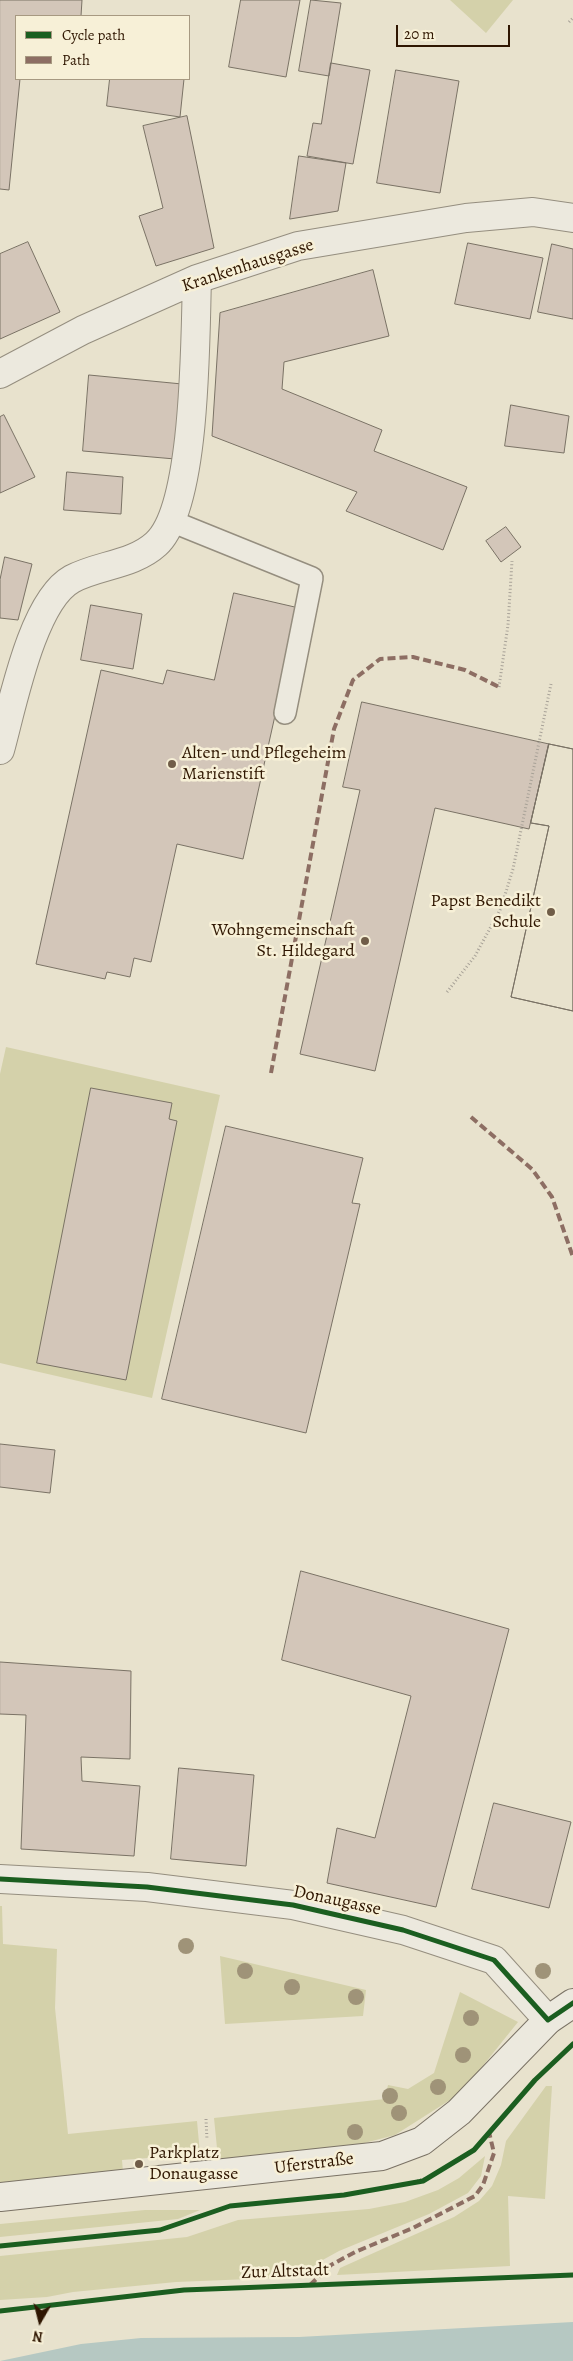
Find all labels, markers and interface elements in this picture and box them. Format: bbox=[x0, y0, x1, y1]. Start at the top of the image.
legend bbox=[15, 15, 190, 80]
scale bar bbox=[398, 15, 512, 47]
text: 20 m bbox=[404, 24, 435, 44]
text: Cycle path bbox=[62, 25, 125, 45]
text: Path bbox=[62, 50, 90, 70]
street label: Krankenhausgasse bbox=[179, 234, 317, 298]
place label: Alten- und Pflegeheim Marienstift bbox=[182, 743, 347, 786]
marker: Alten- und Pflegeheim Marienstift bbox=[166, 758, 178, 770]
place label: Papst Benedikt Schule bbox=[431, 891, 541, 934]
marker: Papst Benedikt Schule bbox=[545, 906, 557, 918]
place label: Wohngemeinschaft St. Hildegard bbox=[212, 920, 355, 962]
marker: Wohngemeinschaft St. Hildegard bbox=[359, 935, 371, 947]
street label: Donaugasse bbox=[291, 1881, 383, 1921]
place label: Parkplatz Donaugasse bbox=[149, 2143, 238, 2186]
street label: Uferstraße bbox=[273, 2148, 355, 2180]
marker: Parkplatz Donaugasse bbox=[133, 2158, 145, 2170]
street label: Zur Altstadt bbox=[241, 2260, 329, 2284]
north arrow bbox=[15, 2296, 65, 2346]
text: N bbox=[31, 2326, 44, 2346]

